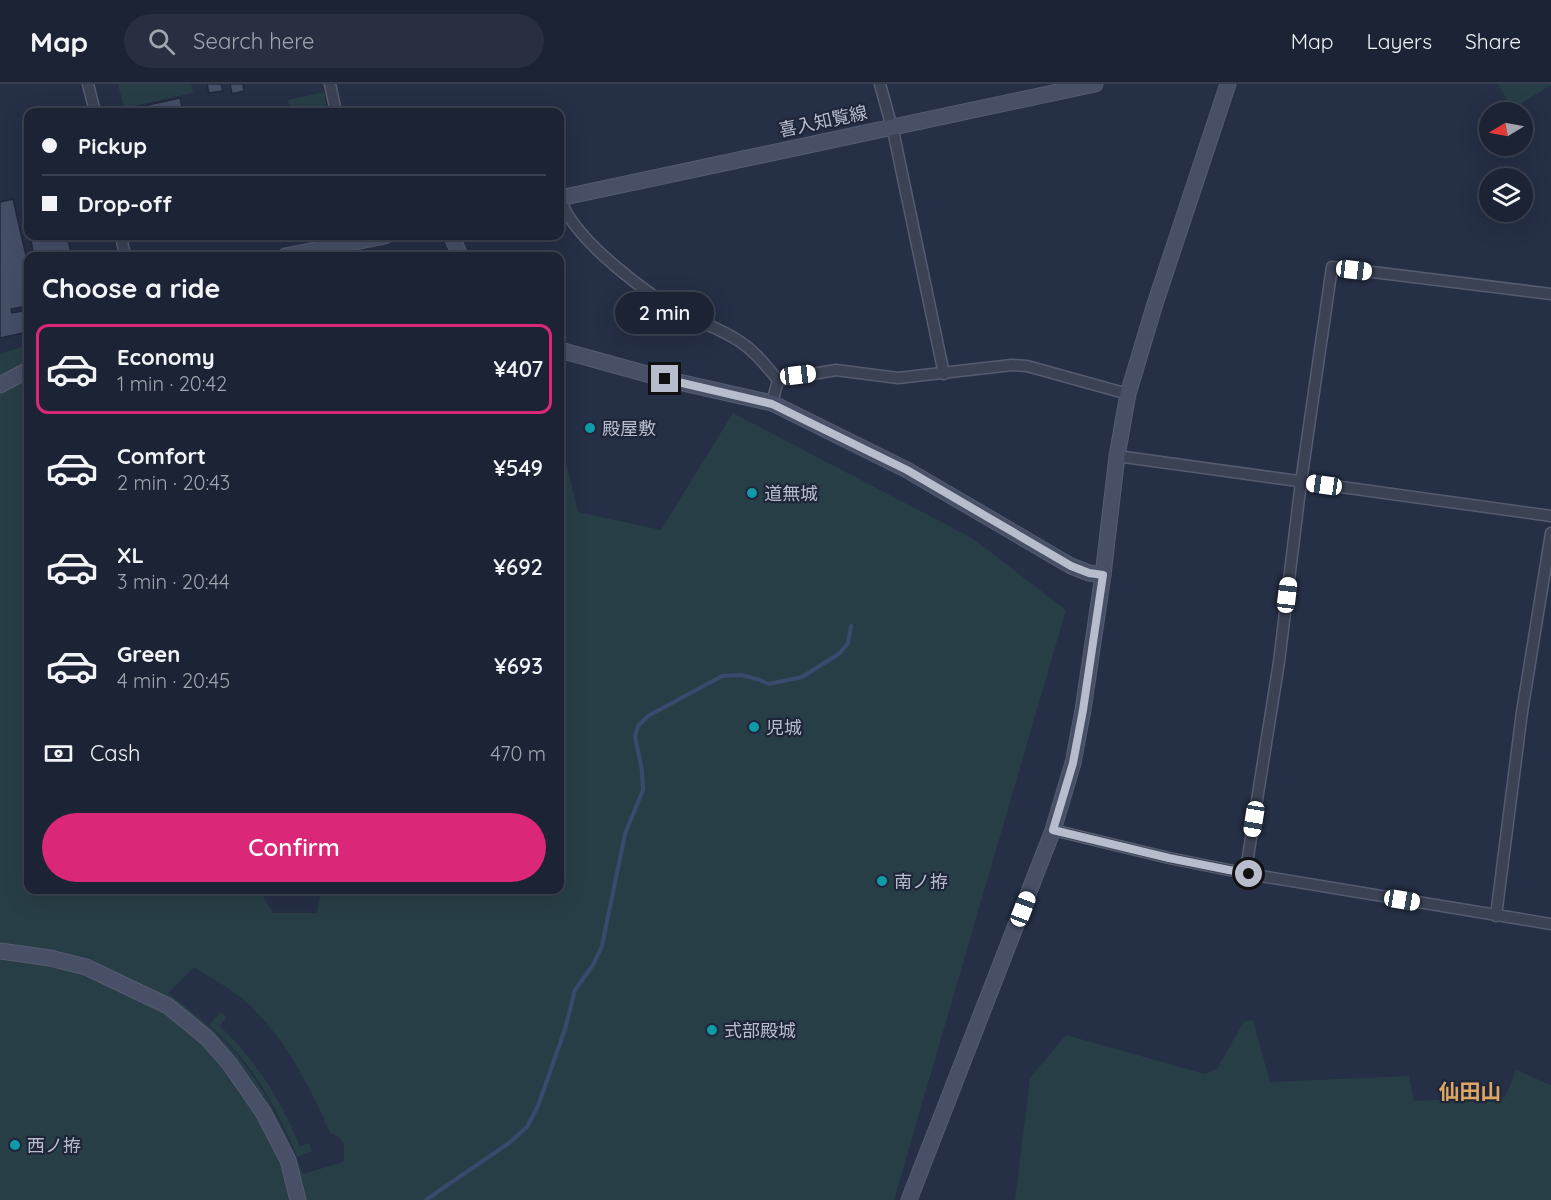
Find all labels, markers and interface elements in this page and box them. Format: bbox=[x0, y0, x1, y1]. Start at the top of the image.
search box bbox=[124, 14, 544, 68]
text: Map bbox=[30, 24, 88, 59]
icon: search bbox=[145, 25, 178, 58]
text: Search here bbox=[193, 27, 315, 55]
text: Map bbox=[1291, 28, 1334, 54]
text: Layers bbox=[1367, 28, 1432, 54]
text: Share bbox=[1465, 28, 1521, 54]
street label: 喜入知覧線 bbox=[777, 100, 869, 142]
north arrow bbox=[1479, 102, 1533, 156]
map controls bbox=[1479, 102, 1533, 222]
text: Pickup bbox=[78, 132, 147, 160]
button: layers bbox=[1479, 168, 1533, 222]
text: Drop-off bbox=[78, 190, 172, 218]
car bbox=[1335, 259, 1373, 281]
text: Choose a ride bbox=[42, 271, 220, 305]
callout: 2 min bbox=[616, 292, 714, 334]
text: 2 min bbox=[639, 300, 690, 325]
icon: car bbox=[45, 342, 99, 396]
text: Economy bbox=[117, 343, 215, 371]
text: ¥407 bbox=[493, 355, 543, 383]
car bbox=[779, 364, 817, 386]
route end bbox=[651, 365, 678, 392]
text: 1 min · 20:42 bbox=[117, 371, 227, 396]
place label: 殿屋敷 bbox=[602, 417, 656, 440]
marker: 殿屋敷 bbox=[583, 421, 597, 435]
icon: car bbox=[45, 441, 99, 495]
text: Comfort bbox=[117, 442, 206, 470]
text: ¥549 bbox=[493, 454, 543, 482]
text: 2 min · 20:43 bbox=[117, 470, 230, 495]
car bbox=[1305, 474, 1343, 496]
place label: 道無城 bbox=[764, 482, 818, 505]
marker: 道無城 bbox=[745, 486, 759, 500]
icon: car bbox=[45, 540, 99, 594]
text: XL bbox=[117, 541, 144, 569]
text: ¥692 bbox=[493, 553, 543, 581]
text: 3 min · 20:44 bbox=[117, 569, 230, 594]
car bbox=[1276, 576, 1298, 614]
icon: car bbox=[45, 639, 99, 693]
text: Green bbox=[117, 640, 180, 668]
text: ¥693 bbox=[494, 652, 543, 680]
text: 4 min · 20:45 bbox=[117, 668, 230, 693]
place label: 児城 bbox=[766, 716, 802, 739]
marker: 児城 bbox=[747, 720, 761, 734]
icon: cash bbox=[42, 737, 75, 770]
text: Cash bbox=[90, 739, 141, 767]
text: 470 m bbox=[490, 741, 546, 766]
car bbox=[1242, 800, 1266, 838]
button: Confirm bbox=[42, 813, 546, 882]
route start bbox=[1235, 860, 1262, 887]
place label: 南ノ拵 bbox=[894, 870, 948, 893]
marker: 南ノ拵 bbox=[875, 874, 889, 888]
car bbox=[1383, 888, 1421, 912]
car bbox=[1008, 889, 1038, 929]
place label: 式部殿城 bbox=[724, 1019, 796, 1042]
marker: 式部殿城 bbox=[705, 1023, 719, 1037]
district label: 仙田山 bbox=[1439, 1078, 1502, 1104]
place label: 西ノ拵 bbox=[27, 1134, 81, 1157]
marker: 西ノ拵 bbox=[8, 1138, 22, 1152]

